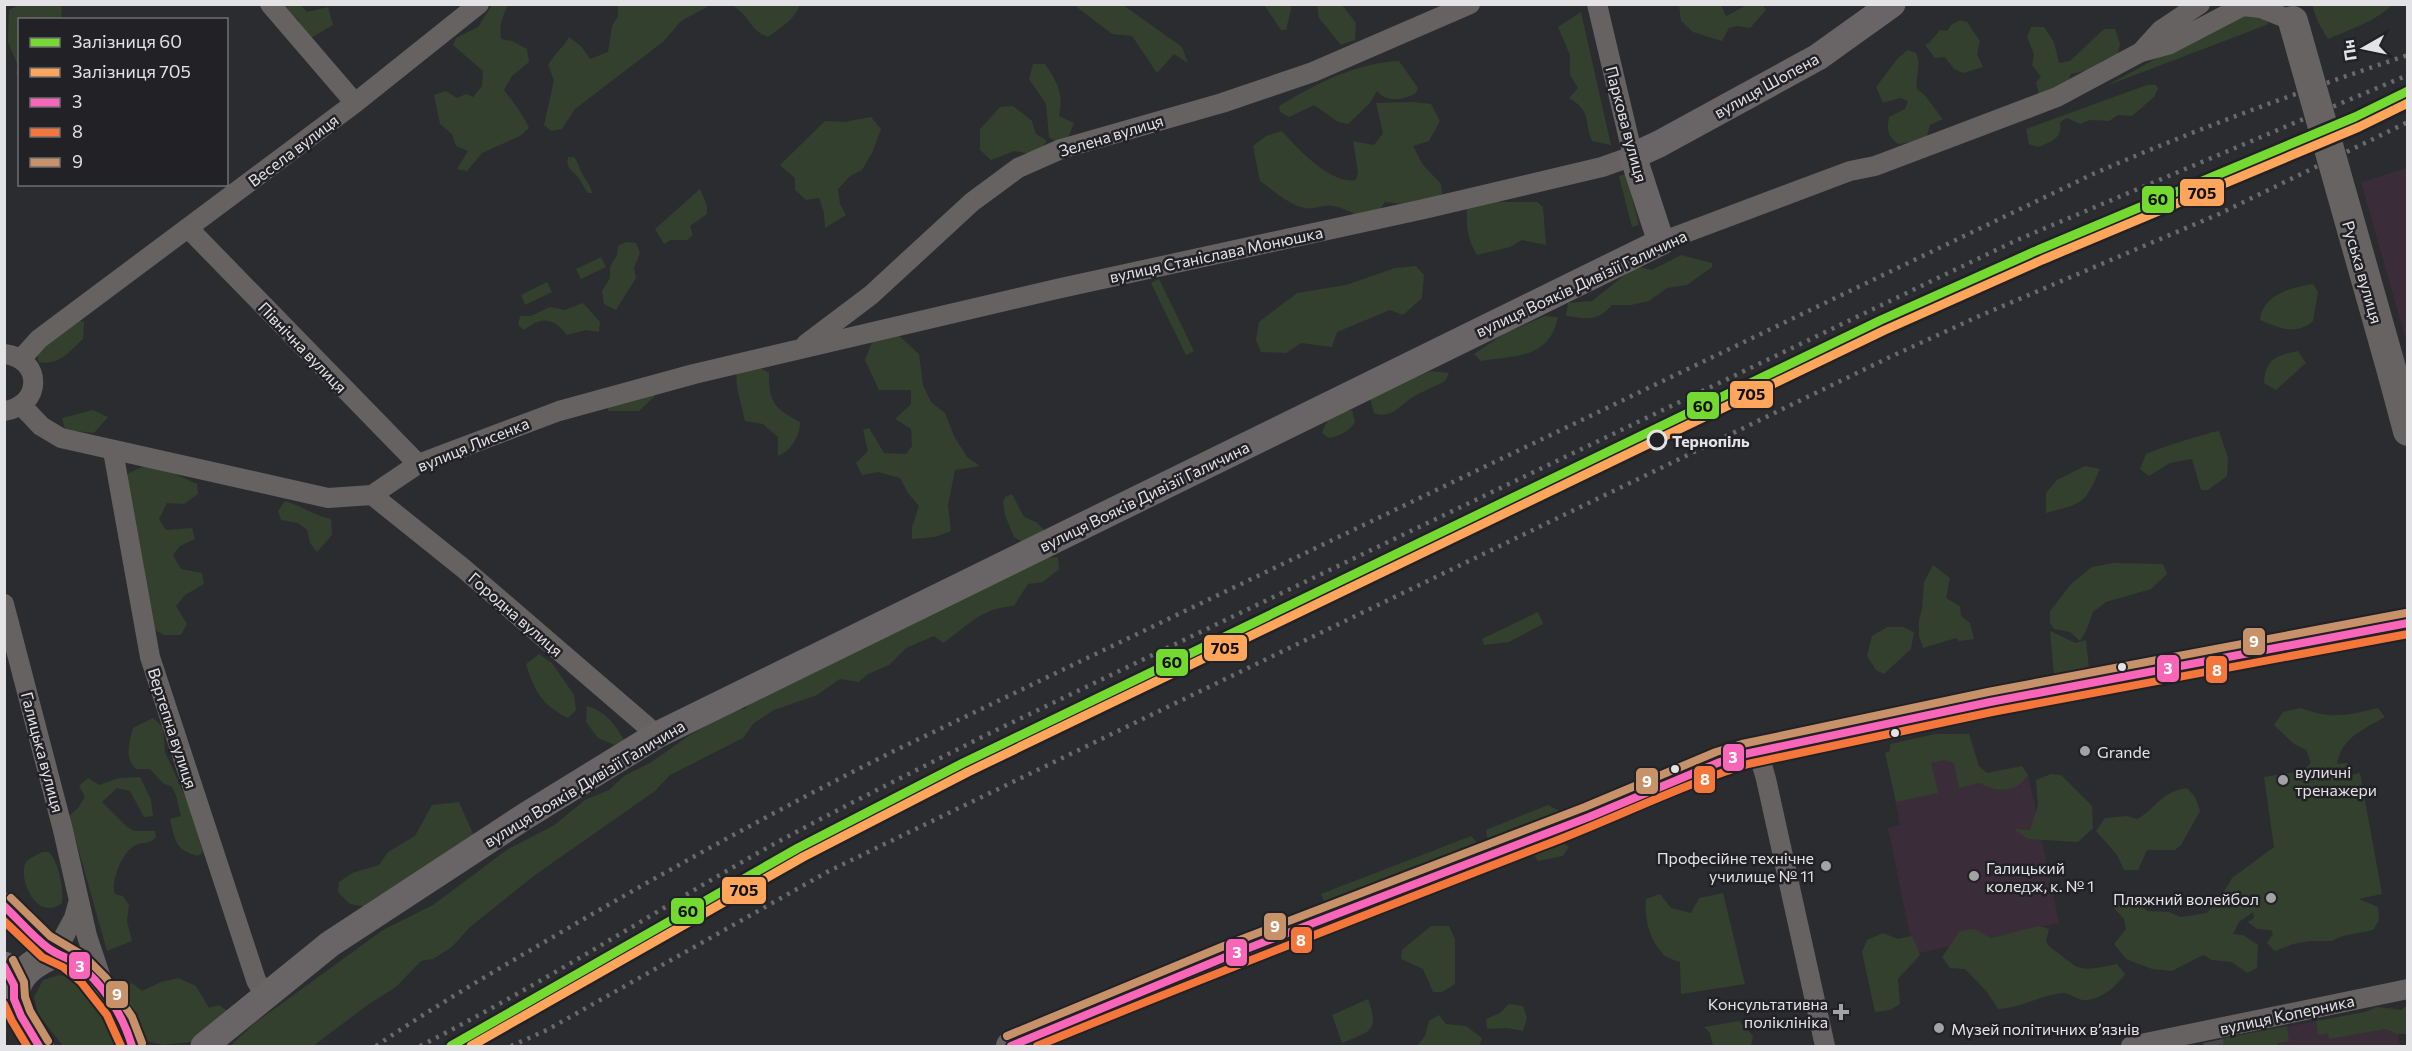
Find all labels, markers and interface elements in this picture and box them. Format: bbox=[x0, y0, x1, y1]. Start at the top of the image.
legend bbox=[18, 18, 228, 186]
north arrow bbox=[2334, 18, 2394, 78]
text: Залізниця 60 bbox=[72, 30, 182, 52]
text: Пн bbox=[2338, 38, 2360, 62]
street label: вулиця Шопена bbox=[1710, 48, 1822, 122]
text: Залізниця 705 bbox=[72, 60, 191, 82]
street label: Паркова вулиця bbox=[1602, 64, 1652, 184]
text: 3 bbox=[72, 90, 82, 112]
street label: Весела вулиця bbox=[244, 110, 342, 190]
street label: Зелена вулиця bbox=[1057, 110, 1165, 160]
text: 8 bbox=[72, 120, 83, 142]
text: 9 bbox=[72, 150, 83, 172]
line badge: 705 bbox=[2179, 178, 2225, 207]
text: 705 bbox=[2188, 183, 2216, 202]
line badge: 60 bbox=[2141, 185, 2175, 214]
text: 60 bbox=[2148, 189, 2168, 208]
street label: Руська вулиця bbox=[2339, 218, 2387, 326]
street label: вулиця Станіслава Монюшка bbox=[1108, 222, 1324, 286]
street label: вулиця Вояків Дивізії Галичина bbox=[1472, 226, 1690, 340]
street label: Північна вулиця bbox=[255, 298, 351, 396]
line badge: 705 bbox=[1729, 380, 1774, 409]
text: 705 bbox=[1737, 384, 1765, 403]
line badge: 60 bbox=[1686, 391, 1720, 420]
text: 60 bbox=[1693, 396, 1713, 415]
street label: вулиця Лисенка bbox=[414, 413, 532, 475]
marker: Тернопіль bbox=[1647, 430, 1667, 450]
place label: Тернопіль bbox=[1672, 431, 1750, 450]
street label: вулиця Вояків Дивізії Галичина bbox=[1036, 437, 1252, 555]
street label: Городна вулиця bbox=[465, 568, 567, 660]
line badge: 9 bbox=[2242, 627, 2266, 656]
text: 9 bbox=[2249, 631, 2259, 650]
line badge: 705 bbox=[1203, 634, 1248, 662]
text: 705 bbox=[1211, 638, 1239, 657]
line badge: 60 bbox=[1155, 648, 1189, 677]
text: 60 bbox=[1162, 652, 1182, 671]
line badge: 3 bbox=[2156, 654, 2180, 683]
line badge: 8 bbox=[2205, 655, 2228, 684]
text: 3 bbox=[2163, 658, 2173, 677]
text: 8 bbox=[2212, 660, 2222, 679]
unlabelled marker bbox=[2116, 661, 2128, 673]
street label: Вертепна вулиця bbox=[145, 665, 201, 791]
street label: Галицька вулиця bbox=[18, 690, 68, 814]
street label: вулиця Вояків Дивізії Галичина bbox=[480, 715, 688, 851]
unlabelled marker bbox=[1889, 727, 1901, 739]
place label: Grande bbox=[2097, 742, 2150, 761]
line badge: 3 bbox=[1722, 743, 1745, 772]
marker: Grande bbox=[2078, 744, 2092, 758]
text: 3 bbox=[1728, 747, 1738, 766]
place label: вуличні тренажери bbox=[2295, 762, 2377, 799]
unlabelled marker bbox=[1669, 763, 1681, 775]
line badge: 8 bbox=[1693, 765, 1716, 794]
line badge: 9 bbox=[1635, 767, 1659, 795]
text: 8 bbox=[1700, 769, 1710, 788]
text: 9 bbox=[1642, 771, 1652, 790]
marker: вуличні тренажери bbox=[2276, 773, 2290, 787]
place label: Професійне технічне училище № 11 bbox=[1657, 848, 1814, 885]
place label: Галицький коледж, к. № 1 bbox=[1986, 858, 2094, 895]
marker: Професійне технічне училище № 11 bbox=[1819, 859, 1833, 873]
marker: Галицький коледж, к. № 1 bbox=[1967, 869, 1981, 883]
line badge: 705 bbox=[721, 876, 767, 905]
text: 705 bbox=[730, 880, 758, 899]
place label: Пляжний волейбол bbox=[2113, 889, 2259, 908]
marker: Пляжний волейбол bbox=[2264, 891, 2278, 905]
line badge: 60 bbox=[670, 897, 705, 925]
text: 60 bbox=[678, 901, 698, 920]
line badge: 9 bbox=[1263, 912, 1287, 941]
text: 9 bbox=[1270, 916, 1280, 935]
line badge: 8 bbox=[1290, 926, 1313, 954]
text: 8 bbox=[1296, 930, 1306, 949]
line badge: 3 bbox=[1225, 938, 1248, 967]
text: 3 bbox=[1232, 942, 1242, 961]
line badge: 3 bbox=[68, 951, 91, 980]
text: 3 bbox=[75, 956, 85, 975]
line badge: 9 bbox=[105, 980, 129, 1009]
text: 9 bbox=[112, 984, 122, 1003]
street label: вулиця Коперника bbox=[2218, 990, 2356, 1038]
place label: Консультативна поліклініка bbox=[1708, 994, 1828, 1031]
marker: Консультативна поліклініка bbox=[1832, 1003, 1850, 1021]
place label: Музей політичних в’язнів bbox=[1951, 1019, 2140, 1038]
marker: Музей політичних в’язнів bbox=[1932, 1021, 1946, 1035]

